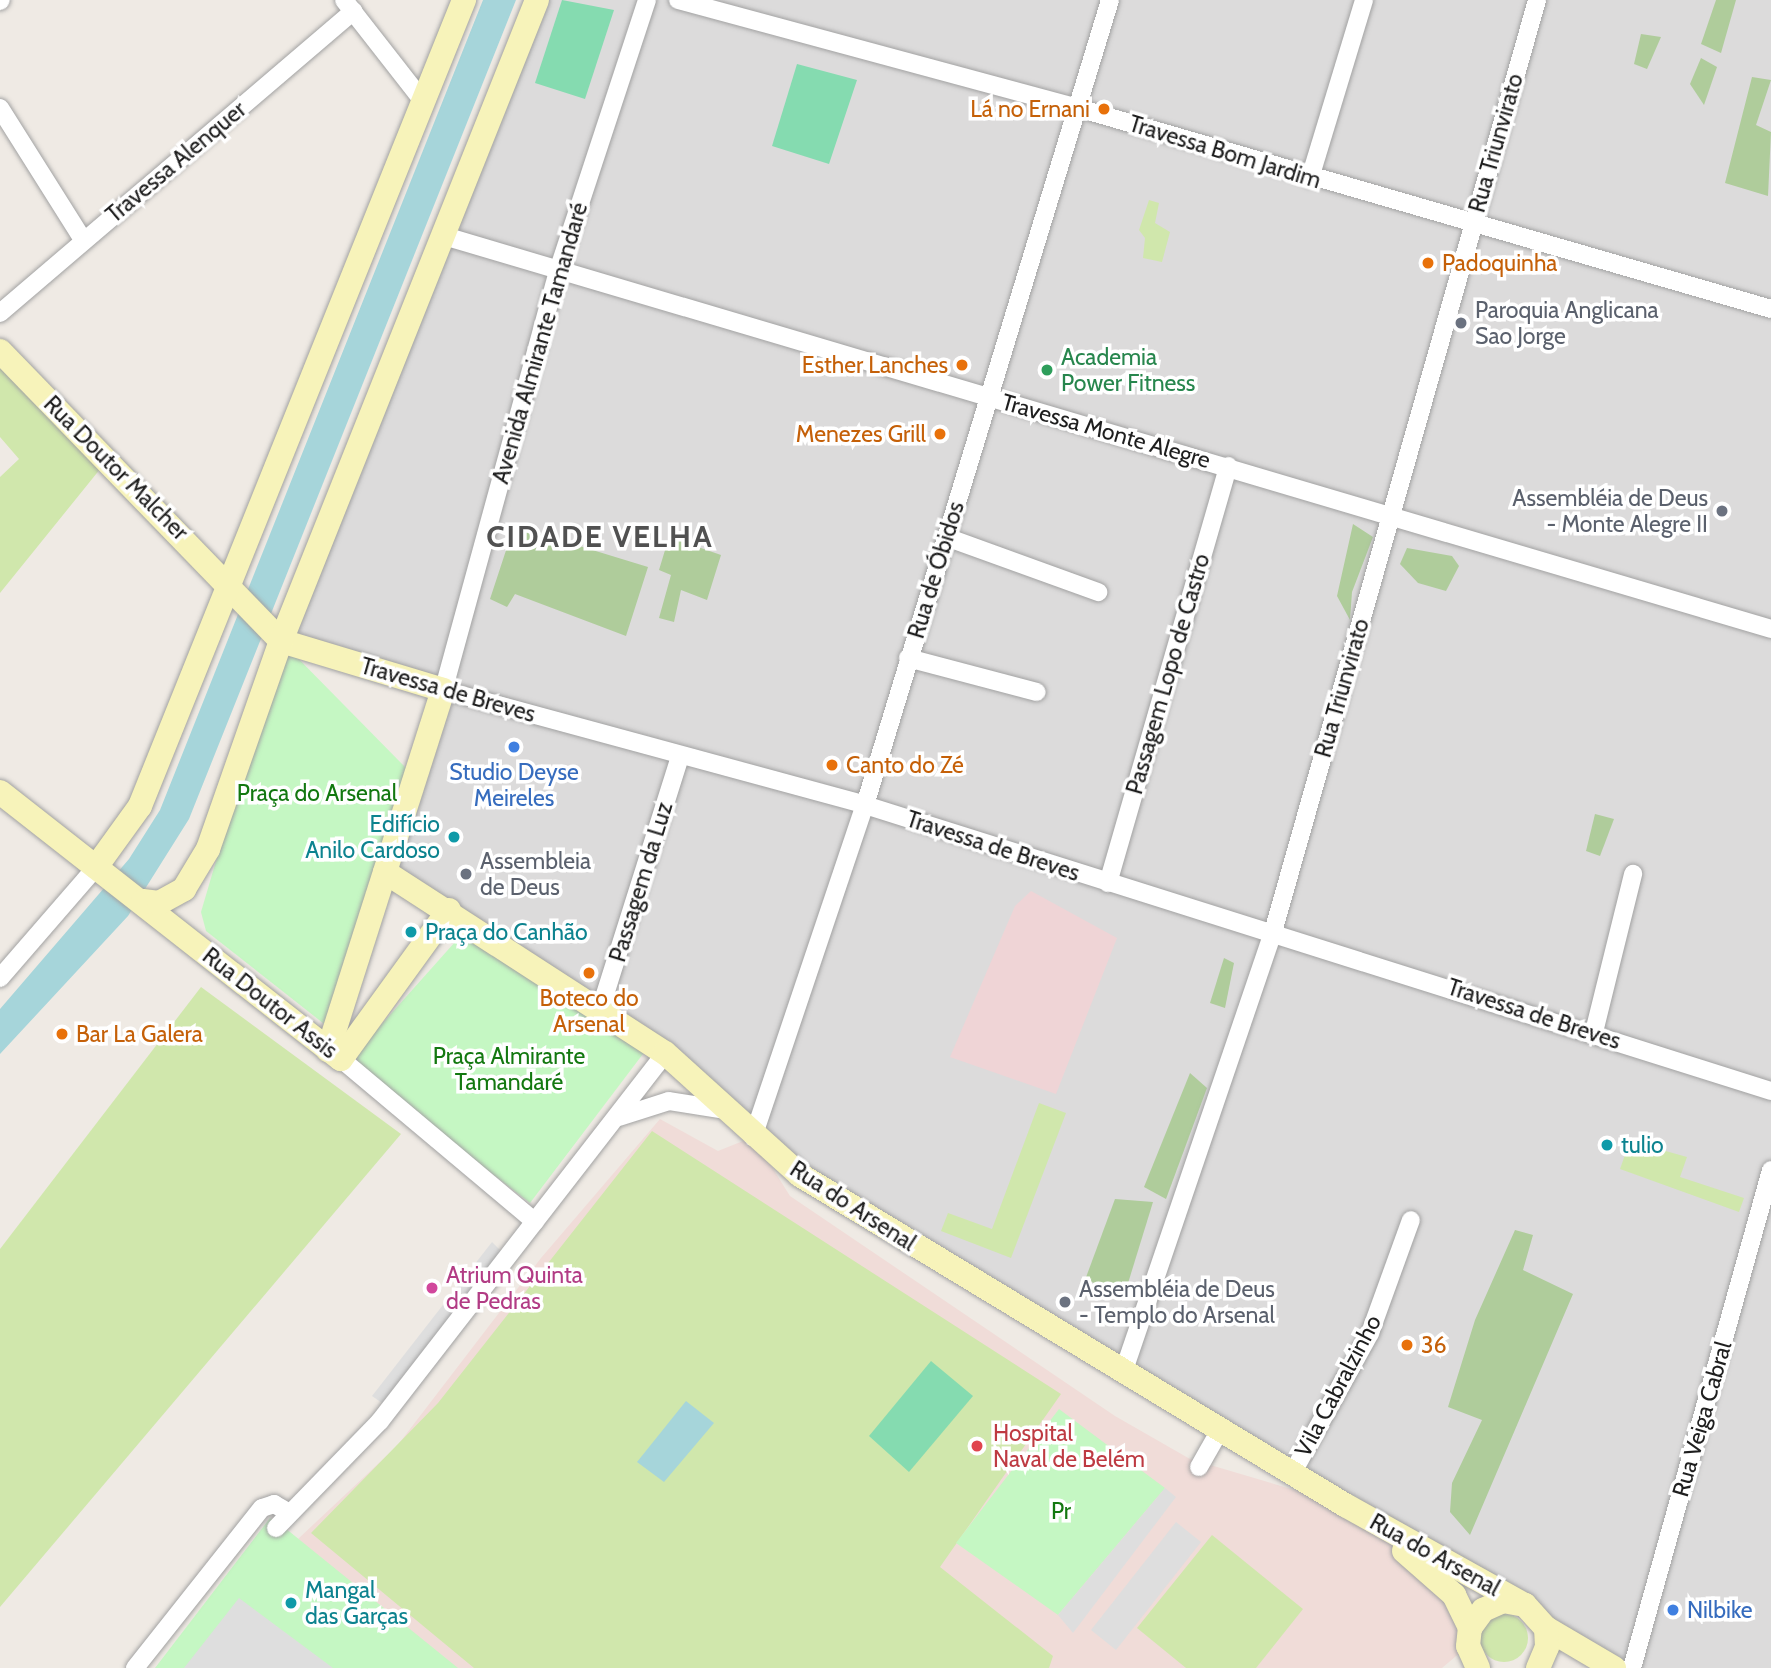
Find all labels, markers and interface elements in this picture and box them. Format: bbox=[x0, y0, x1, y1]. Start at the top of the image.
street label: Rua Triunvirato bbox=[1463, 70, 1529, 216]
place label: Lá no Ernani bbox=[970, 95, 1090, 123]
street label: Travessa Alenquer bbox=[100, 96, 252, 228]
marker: Lá no Ernani bbox=[1096, 101, 1112, 117]
street label: Travessa Bom Jardim bbox=[1126, 110, 1324, 194]
street label: Avenida Almirante Tamandaré bbox=[487, 199, 593, 487]
place label: Padoquinha bbox=[1442, 249, 1557, 277]
marker: Padoquinha bbox=[1420, 255, 1436, 271]
place label: Paroquia Anglicana Sao Jorge bbox=[1475, 296, 1659, 350]
marker: Paroquia Anglicana Sao Jorge bbox=[1453, 315, 1469, 331]
place label: Academia Power Fitness bbox=[1061, 343, 1195, 397]
place label: Esther Lanches bbox=[802, 351, 948, 379]
marker: Esther Lanches bbox=[954, 357, 970, 373]
marker: Academia Power Fitness bbox=[1039, 362, 1055, 378]
street label: Travessa Monte Alegre bbox=[999, 388, 1213, 474]
street label: Rua Doutor Malcher bbox=[38, 390, 194, 546]
place label: Menezes Grill bbox=[796, 420, 926, 448]
marker: Menezes Grill bbox=[932, 426, 948, 442]
place label: Assembléia de Deus - Monte Alegre II bbox=[1512, 484, 1708, 538]
street label: Rua de Óbidos bbox=[902, 498, 970, 642]
marker: Assembléia de Deus - Monte Alegre II bbox=[1714, 503, 1730, 519]
district label: CIDADE VELHA bbox=[488, 519, 712, 555]
street label: Passagem Lopo de Castro bbox=[1120, 551, 1216, 797]
street label: Rua Triunvirato bbox=[1309, 615, 1375, 761]
street label: Travessa de Breves bbox=[357, 652, 539, 728]
marker: Studio Deyse Meireles bbox=[506, 739, 522, 755]
place label: Canto do Zé bbox=[846, 751, 964, 779]
marker: Canto do Zé bbox=[824, 757, 840, 773]
place label: Studio Deyse Meireles bbox=[449, 758, 579, 812]
park label: Praça do Arsenal bbox=[237, 779, 397, 807]
street label: Passagem da Luz bbox=[604, 799, 678, 965]
street label: Travessa de Breves bbox=[903, 805, 1083, 887]
place label: Edifício Anilo Cardoso bbox=[305, 810, 440, 864]
marker: Edifício Anilo Cardoso bbox=[446, 829, 462, 845]
place label: Assembleia de Deus bbox=[480, 847, 591, 901]
marker: Assembleia de Deus bbox=[458, 866, 474, 882]
place label: Praça do Canhão bbox=[425, 918, 588, 946]
marker: Praça do Canhão bbox=[403, 924, 419, 940]
street label: Rua Doutor Assis bbox=[197, 942, 343, 1064]
marker: Boteco do Arsenal bbox=[581, 965, 597, 981]
street label: Travessa de Breves bbox=[1444, 973, 1624, 1055]
place label: Boteco do Arsenal bbox=[539, 984, 639, 1038]
place label: Bar La Galera bbox=[76, 1020, 203, 1048]
marker: Bar La Galera bbox=[54, 1026, 70, 1042]
park label: Praça Almirante Tamandaré bbox=[433, 1042, 585, 1096]
place label: tulio bbox=[1621, 1131, 1664, 1159]
marker: tulio bbox=[1599, 1137, 1615, 1153]
street label: Rua do Arsenal bbox=[785, 1155, 921, 1257]
place label: Atrium Quinta de Pedras bbox=[446, 1261, 583, 1315]
place label: Assembléia de Deus - Templo do Arsenal bbox=[1079, 1275, 1275, 1329]
marker: Atrium Quinta de Pedras bbox=[424, 1280, 440, 1296]
marker: Assembléia de Deus - Templo do Arsenal bbox=[1057, 1294, 1073, 1310]
street label: Vila Cabralzinho bbox=[1289, 1310, 1387, 1462]
place label: 36 bbox=[1421, 1331, 1447, 1359]
marker: 36 bbox=[1399, 1337, 1415, 1353]
street label: Rua Veiga Cabral bbox=[1667, 1338, 1737, 1500]
place label: Hospital Naval de Belém bbox=[993, 1419, 1145, 1473]
marker: Hospital Naval de Belém bbox=[967, 1436, 987, 1456]
park label: Pr bbox=[1051, 1497, 1071, 1525]
street label: Rua do Arsenal bbox=[1365, 1508, 1505, 1602]
place label: Mangal das Garças bbox=[305, 1576, 408, 1630]
marker: Mangal das Garças bbox=[283, 1595, 299, 1611]
place label: Nilbike bbox=[1687, 1596, 1753, 1624]
marker: Nilbike bbox=[1665, 1602, 1681, 1618]

